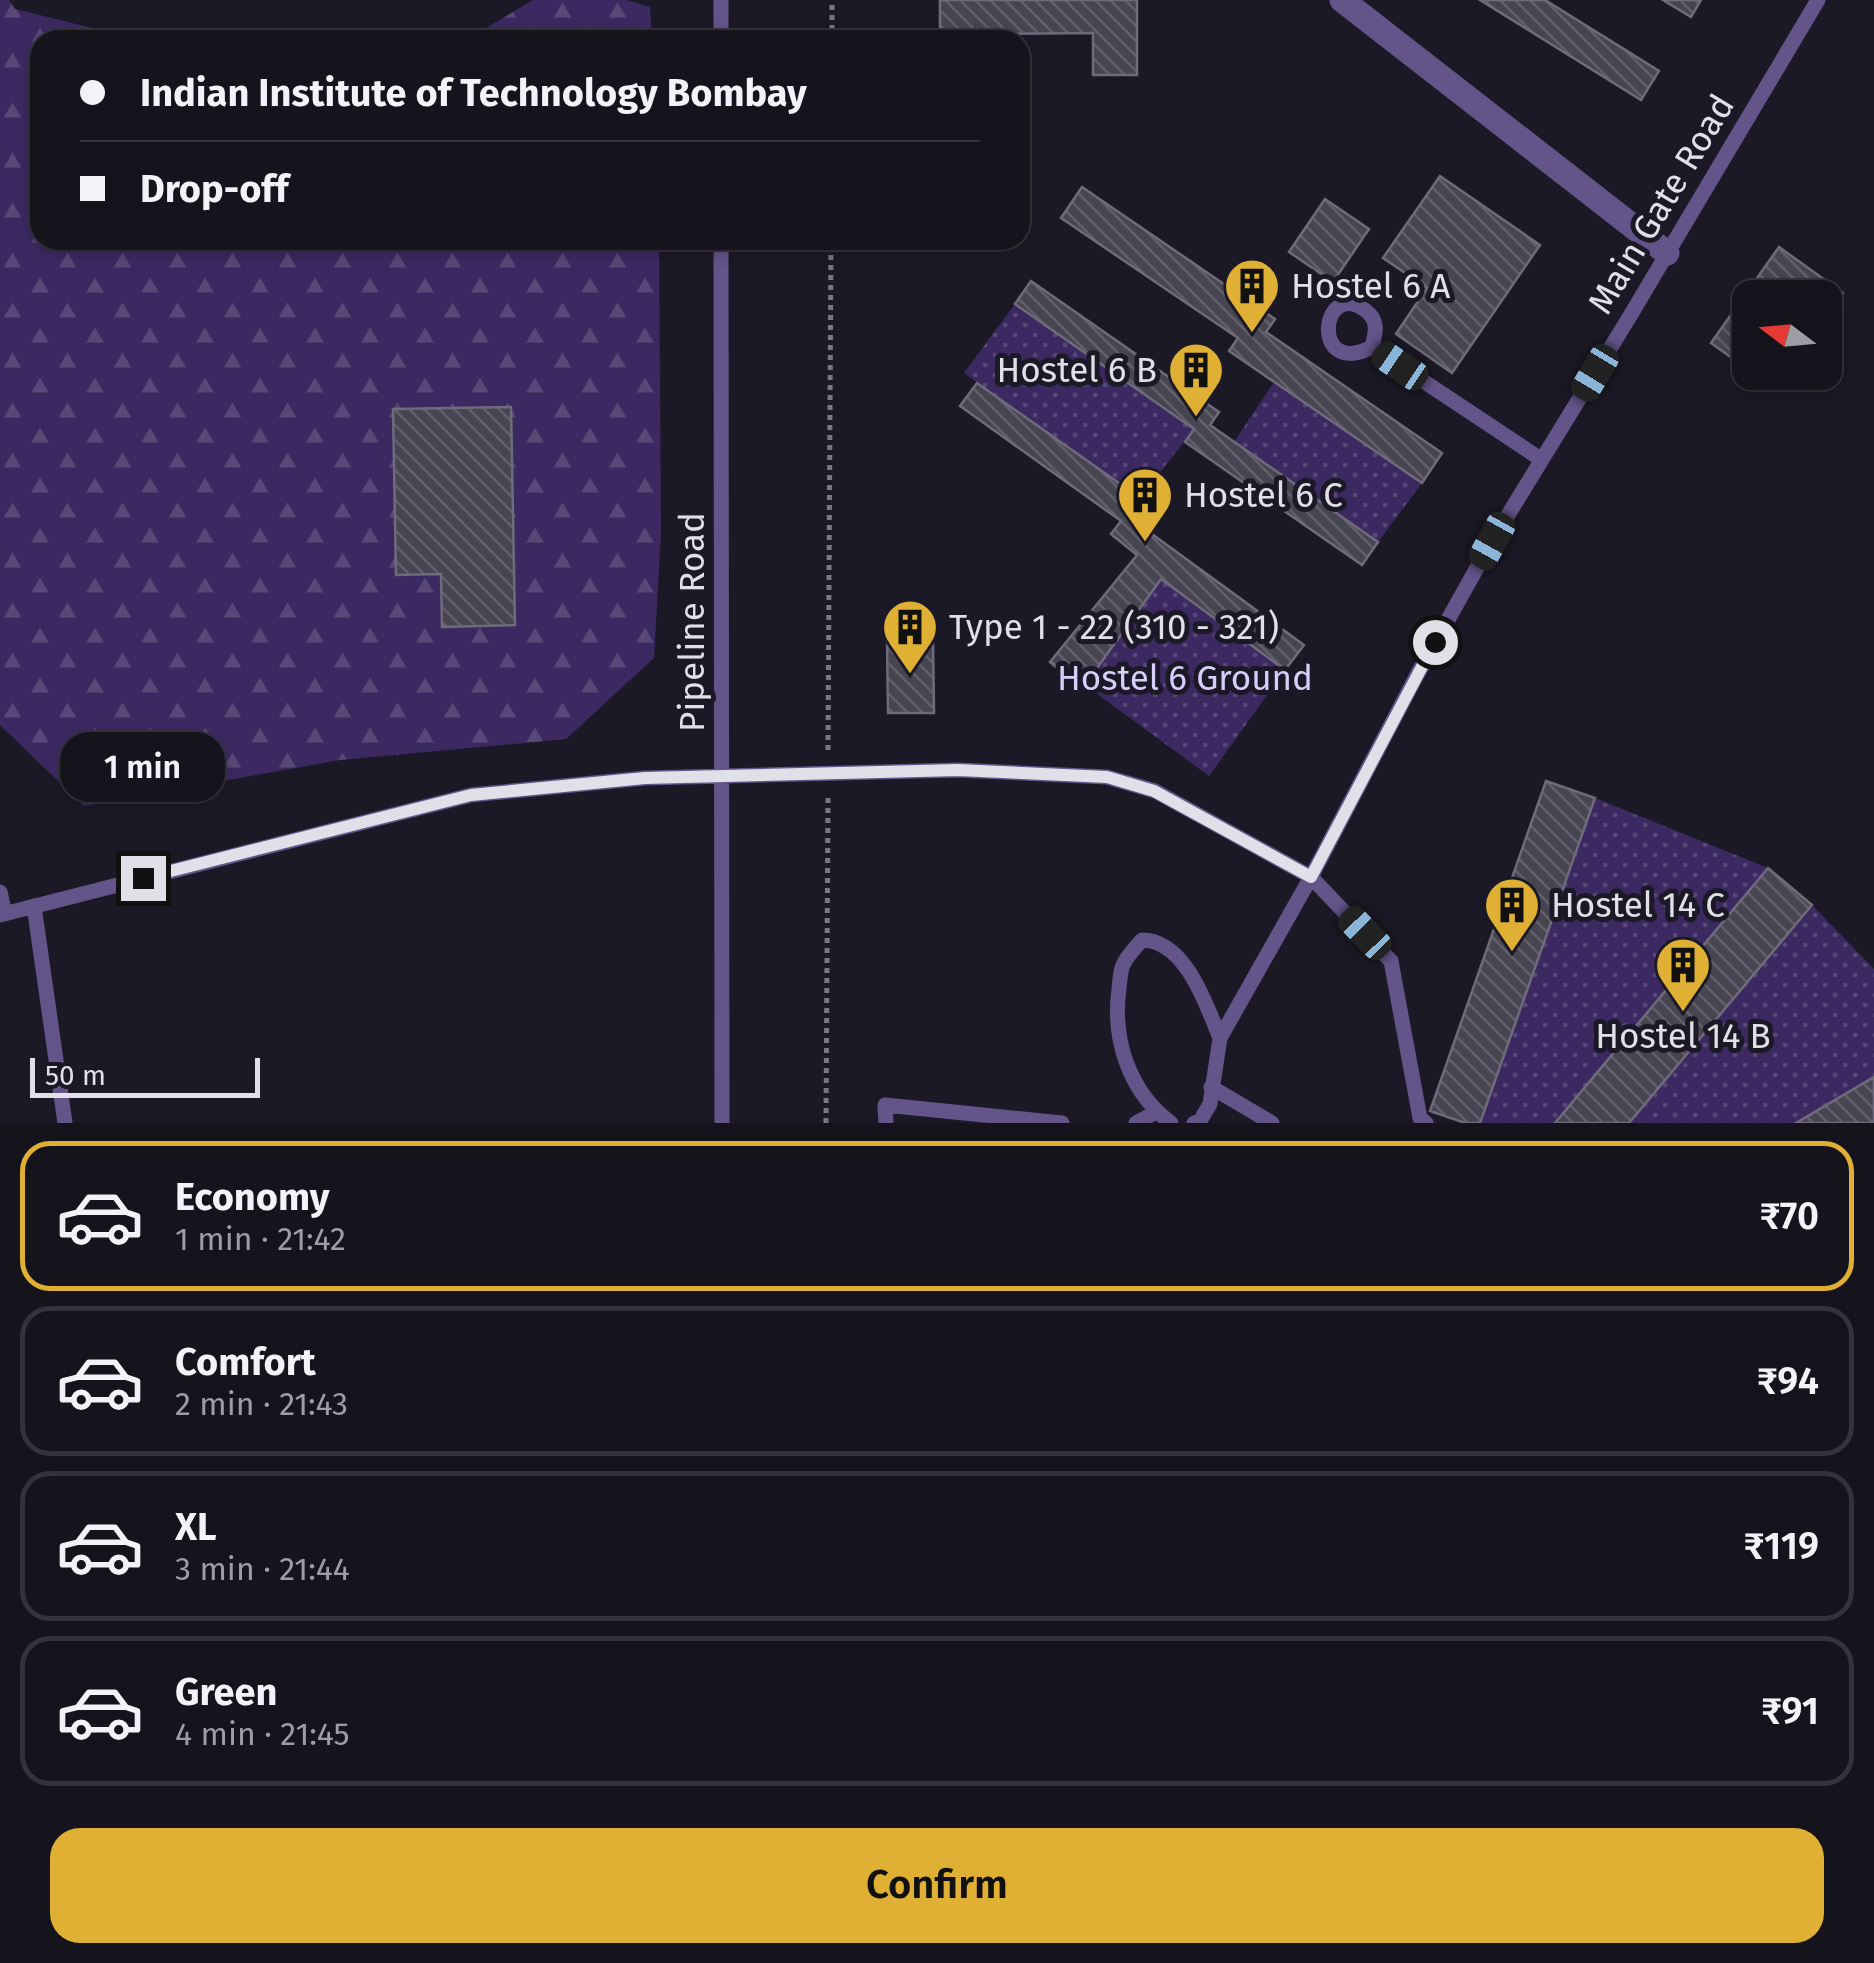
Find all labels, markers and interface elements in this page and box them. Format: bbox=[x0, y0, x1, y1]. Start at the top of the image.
text: Indian Institute of Technology Bombay bbox=[140, 70, 807, 116]
street label: Main Gate Road bbox=[1579, 87, 1743, 321]
text: Drop-off bbox=[140, 166, 288, 212]
building icon: Hostel 6 A bbox=[1222, 256, 1282, 335]
place label: Hostel 6 A bbox=[1291, 265, 1450, 307]
north arrow bbox=[1732, 280, 1842, 390]
map controls bbox=[1732, 280, 1842, 390]
car bbox=[1367, 337, 1433, 395]
building icon: Hostel 6 B bbox=[1166, 340, 1226, 419]
car bbox=[1567, 340, 1623, 406]
place label: Hostel 6 B bbox=[996, 349, 1157, 391]
building icon: Hostel 6 C bbox=[1115, 465, 1175, 544]
place label: Hostel 6 C bbox=[1184, 474, 1343, 516]
car bbox=[1464, 507, 1520, 575]
street label: Pipeline Road bbox=[671, 512, 713, 732]
building icon: Type 1 - 22 (310 - 321) bbox=[880, 597, 940, 676]
place label: Type 1 - 22 (310 - 321) bbox=[949, 606, 1279, 648]
route start bbox=[1413, 620, 1458, 665]
park label: Hostel 6 Ground bbox=[1057, 657, 1313, 699]
callout: 1 min bbox=[61, 733, 226, 803]
text: 1 min bbox=[104, 748, 181, 786]
route end bbox=[121, 856, 166, 901]
building icon: Hostel 14 C bbox=[1482, 875, 1542, 954]
place label: Hostel 14 C bbox=[1551, 884, 1725, 926]
car bbox=[1333, 901, 1397, 965]
building icon: Hostel 14 B bbox=[1653, 935, 1713, 1014]
place label: Hostel 14 B bbox=[1595, 1015, 1771, 1057]
scale bar bbox=[30, 1053, 260, 1098]
text: 50 m bbox=[45, 1059, 106, 1092]
icon: car bbox=[55, 1171, 145, 1261]
text: Economy bbox=[175, 1174, 330, 1220]
text: ₹70 bbox=[1759, 1193, 1819, 1239]
text: 1 min · 21:42 bbox=[175, 1220, 346, 1258]
icon: car bbox=[55, 1336, 145, 1426]
text: Comfort bbox=[175, 1339, 316, 1385]
text: ₹94 bbox=[1757, 1358, 1819, 1404]
text: 2 min · 21:43 bbox=[175, 1385, 348, 1423]
icon: car bbox=[55, 1501, 145, 1591]
text: XL bbox=[175, 1504, 217, 1550]
text: ₹119 bbox=[1744, 1523, 1819, 1569]
text: 3 min · 21:44 bbox=[175, 1550, 350, 1588]
icon: car bbox=[55, 1666, 145, 1756]
text: Green bbox=[175, 1669, 278, 1715]
text: ₹91 bbox=[1761, 1688, 1819, 1734]
text: 4 min · 21:45 bbox=[175, 1715, 350, 1753]
button: Confirm bbox=[50, 1828, 1824, 1943]

